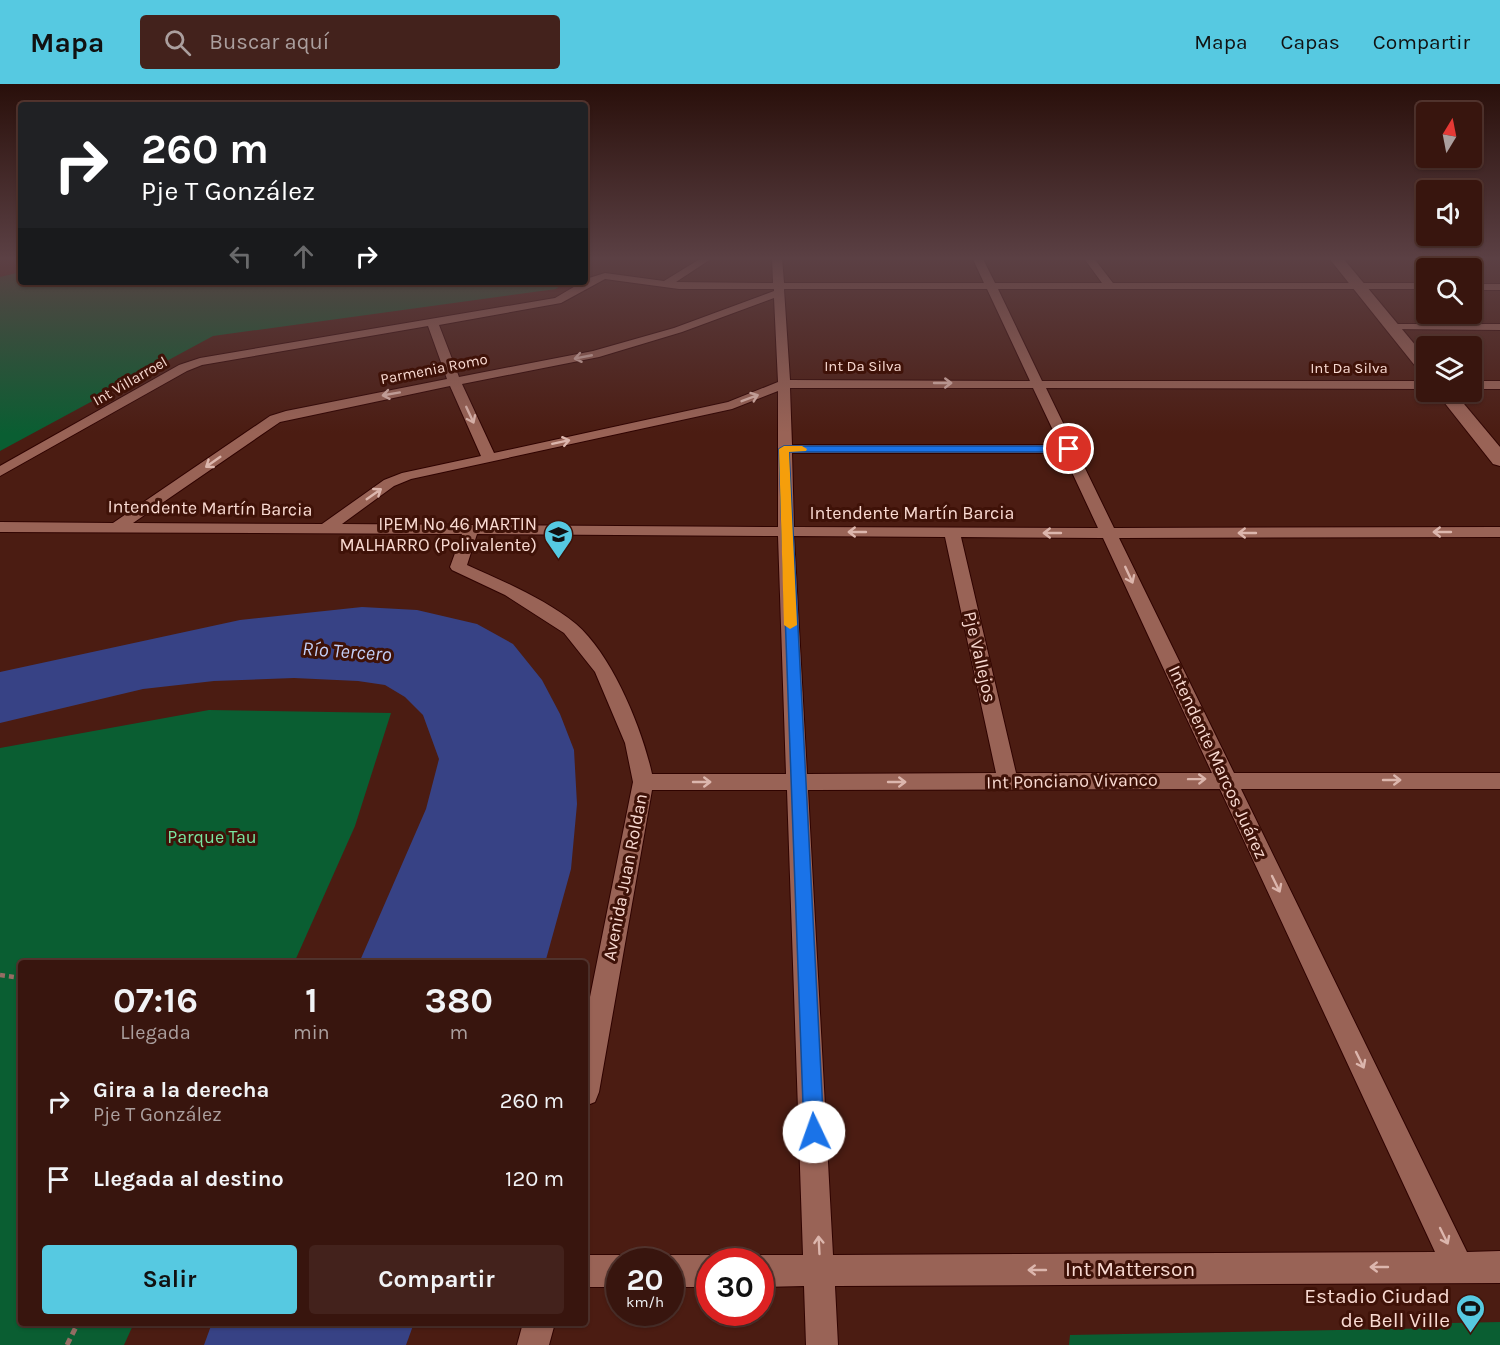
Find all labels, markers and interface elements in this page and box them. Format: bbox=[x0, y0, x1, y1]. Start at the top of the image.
search box bbox=[140, 15, 560, 69]
text: Mapa bbox=[30, 26, 104, 59]
icon: search bbox=[161, 26, 194, 59]
text: Buscar aquí bbox=[209, 29, 329, 55]
text: Mapa bbox=[1194, 30, 1248, 54]
text: Capas bbox=[1281, 30, 1340, 54]
text: Compartir bbox=[1373, 30, 1470, 54]
north arrow bbox=[1416, 102, 1482, 168]
map controls bbox=[1416, 102, 1482, 402]
text: 260 m bbox=[141, 124, 269, 174]
icon: right bbox=[42, 126, 120, 204]
text: Pje T González bbox=[141, 175, 315, 207]
button: sound bbox=[1416, 180, 1482, 246]
icon: left bbox=[224, 240, 257, 273]
icon: ahead bbox=[287, 240, 320, 273]
icon: right bbox=[350, 240, 383, 273]
button: search bbox=[1416, 258, 1482, 324]
button: layers bbox=[1416, 336, 1482, 402]
street label: Parmenia Romo bbox=[379, 350, 489, 388]
street label: Int Villarroel bbox=[90, 352, 170, 410]
one-way arrow bbox=[573, 352, 593, 363]
street label: Int Da Silva bbox=[824, 357, 902, 375]
street label: Int Da Silva bbox=[1310, 359, 1388, 377]
one-way arrow bbox=[932, 377, 952, 389]
one-way arrow bbox=[382, 389, 402, 400]
one-way arrow bbox=[741, 391, 759, 402]
one-way arrow bbox=[464, 405, 476, 423]
pin bbox=[1043, 423, 1094, 474]
icon: arrive bbox=[1052, 432, 1085, 465]
one-way arrow bbox=[550, 436, 570, 447]
one-way arrow bbox=[205, 456, 221, 468]
one-way arrow bbox=[365, 488, 382, 500]
street label: Intendente Martín Barcia bbox=[107, 495, 313, 521]
street label: Intendente Martín Barcia bbox=[810, 502, 1014, 524]
place label: IPEM Nº 46 MARTIN MALHARRO (Polivalente) bbox=[340, 513, 537, 556]
school or university icon: IPEM Nº 46 MARTIN MALHARRO (Polivalente) bbox=[542, 518, 574, 560]
one-way arrow bbox=[847, 526, 867, 538]
one-way arrow bbox=[1432, 526, 1452, 538]
one-way arrow bbox=[1042, 527, 1062, 539]
one-way arrow bbox=[1237, 527, 1257, 539]
one-way arrow bbox=[1124, 565, 1136, 583]
street label: Pje Vallejos bbox=[959, 609, 1001, 705]
water label: Río Tercero bbox=[302, 637, 393, 666]
street label: Intendente Marcos Juárez bbox=[1164, 662, 1272, 862]
street label: Int Ponciano Vivanco bbox=[986, 769, 1158, 793]
one-way arrow bbox=[1186, 774, 1206, 785]
one-way arrow bbox=[1381, 774, 1401, 786]
one-way arrow bbox=[691, 776, 711, 788]
one-way arrow bbox=[886, 776, 906, 788]
street label: Avenida Juan Roldan bbox=[598, 792, 652, 962]
park label: Parque Tau bbox=[167, 826, 257, 848]
one-way arrow bbox=[1270, 875, 1282, 893]
text: 07:16 bbox=[113, 979, 198, 1021]
text: 1 bbox=[305, 979, 318, 1021]
text: 380 bbox=[425, 979, 493, 1021]
text: Llegada bbox=[120, 1021, 191, 1044]
text: min bbox=[293, 1021, 330, 1044]
text: m bbox=[449, 1021, 468, 1044]
one-way arrow bbox=[1354, 1050, 1366, 1068]
text: Gira a la derecha bbox=[93, 1077, 269, 1103]
icon: right bbox=[42, 1085, 75, 1118]
text: 260 m bbox=[500, 1088, 564, 1114]
position arrow bbox=[782, 1100, 846, 1164]
text: Pje T González bbox=[93, 1103, 222, 1126]
icon: arrive bbox=[42, 1163, 75, 1196]
text: Llegada al destino bbox=[93, 1166, 284, 1192]
text: 120 m bbox=[505, 1166, 564, 1192]
one-way arrow bbox=[1438, 1226, 1450, 1244]
one-way arrow bbox=[814, 1235, 825, 1255]
button: Salir bbox=[42, 1245, 297, 1314]
button: Compartir bbox=[309, 1245, 564, 1314]
speed limit sign: 30 bbox=[696, 1248, 774, 1326]
street label: Int Matterson bbox=[1065, 1257, 1195, 1281]
one-way arrow bbox=[1369, 1261, 1389, 1273]
text: 20 bbox=[626, 1262, 664, 1298]
one-way arrow bbox=[1027, 1264, 1047, 1276]
place label: Estadio Ciudad de Bell Ville bbox=[1304, 1284, 1450, 1332]
sports icon: Estadio Ciudad de Bell Ville bbox=[1455, 1292, 1487, 1334]
text: km/h bbox=[626, 1293, 664, 1311]

